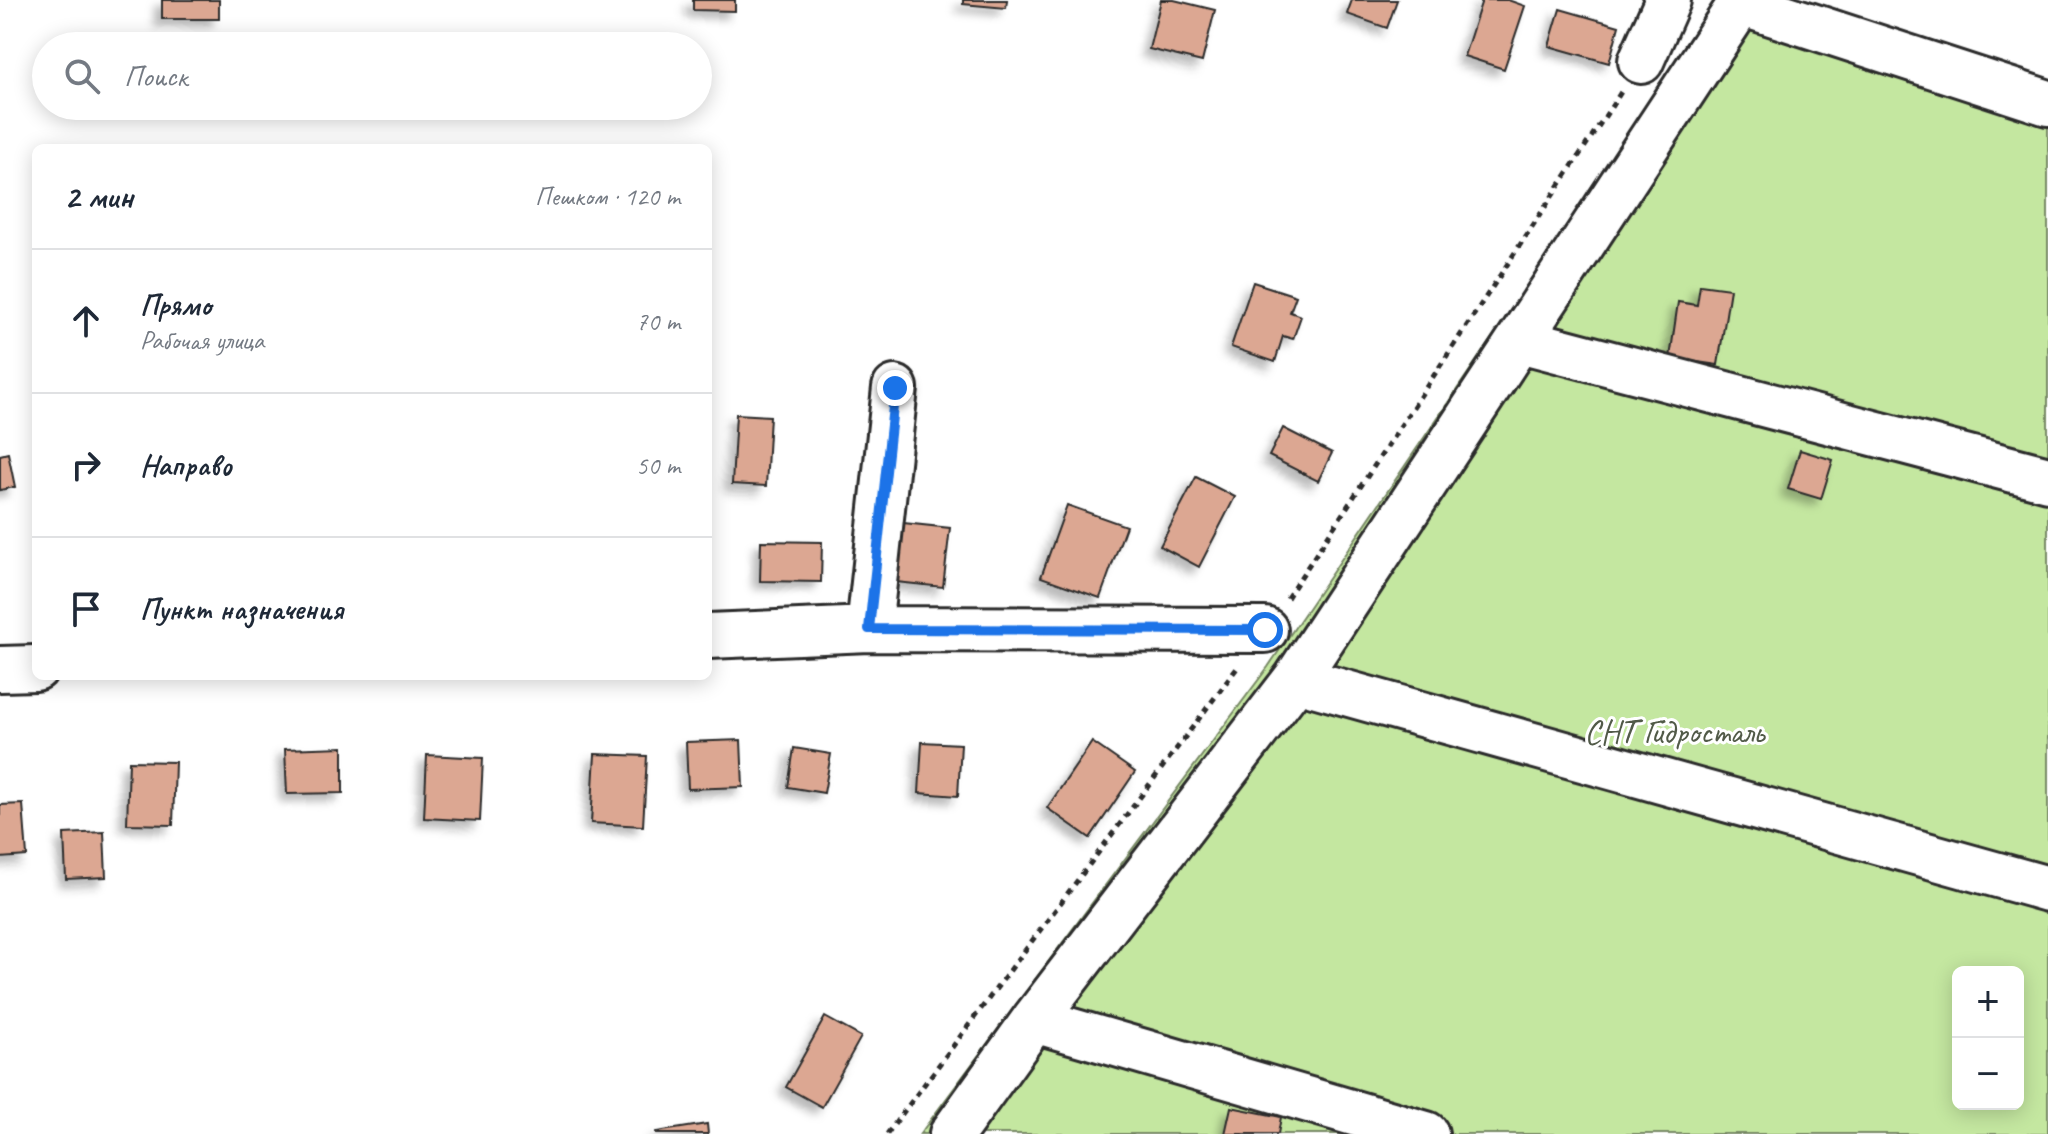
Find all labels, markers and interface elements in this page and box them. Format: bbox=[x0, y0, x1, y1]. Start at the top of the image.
search box bbox=[32, 32, 712, 120]
icon: search bbox=[60, 54, 104, 98]
text: Поиск bbox=[124, 57, 187, 95]
text: 2 мин bbox=[64, 175, 133, 218]
text: Пешком · 120 m bbox=[535, 180, 680, 213]
text: Прямо bbox=[140, 286, 211, 324]
icon: ahead bbox=[64, 299, 108, 343]
text: 70 m bbox=[636, 305, 680, 338]
text: Рабочая улица bbox=[140, 324, 264, 357]
route end bbox=[877, 370, 913, 406]
icon: right bbox=[64, 443, 108, 487]
text: Направо bbox=[140, 446, 232, 484]
text: 50 m bbox=[636, 449, 680, 482]
icon: arrive bbox=[64, 587, 108, 631]
text: Пункт назначения bbox=[140, 590, 343, 628]
route start bbox=[1247, 612, 1283, 648]
park label: СНТ Гидросталь bbox=[1584, 710, 1766, 753]
map controls bbox=[1952, 966, 2024, 1110]
button: + bbox=[1952, 966, 2024, 1038]
button: − bbox=[1952, 1038, 2024, 1110]

